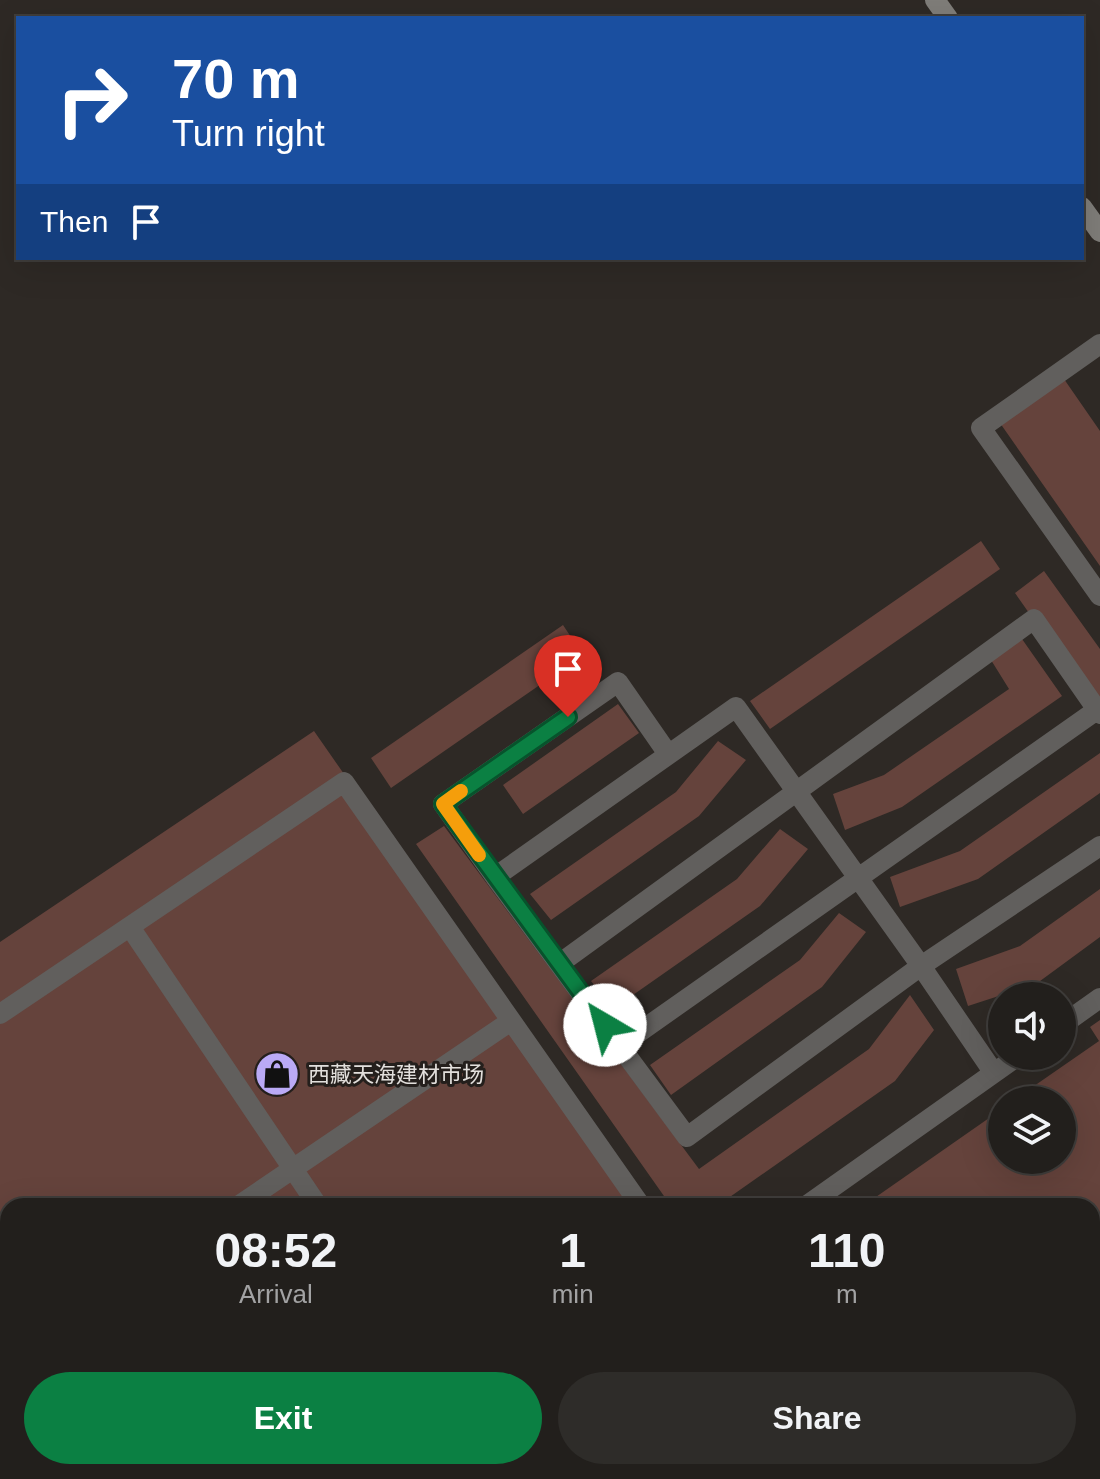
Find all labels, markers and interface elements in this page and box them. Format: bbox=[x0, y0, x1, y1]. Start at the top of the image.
text: 70 m bbox=[172, 47, 300, 110]
icon: right bbox=[40, 48, 144, 152]
text: Turn right bbox=[172, 113, 325, 154]
icon: arrive bbox=[124, 200, 168, 244]
text: Then bbox=[40, 205, 108, 238]
pin bbox=[534, 635, 602, 717]
icon: arrive bbox=[546, 647, 590, 691]
map controls bbox=[988, 982, 1076, 1174]
button: sound bbox=[988, 982, 1076, 1070]
position arrow bbox=[563, 983, 647, 1067]
shop icon: 西藏天海建材市场 bbox=[253, 1050, 301, 1098]
place label: 西藏天海建材市场 bbox=[308, 1062, 484, 1087]
button: layers bbox=[988, 1086, 1076, 1174]
text: 08:52 bbox=[214, 1224, 337, 1277]
text: 1 bbox=[559, 1224, 586, 1277]
text: 110 bbox=[808, 1224, 886, 1277]
text: Arrival bbox=[239, 1279, 313, 1309]
text: min bbox=[552, 1279, 594, 1309]
text: m bbox=[836, 1279, 858, 1309]
button: Exit bbox=[24, 1372, 542, 1464]
button: Share bbox=[558, 1372, 1076, 1464]

